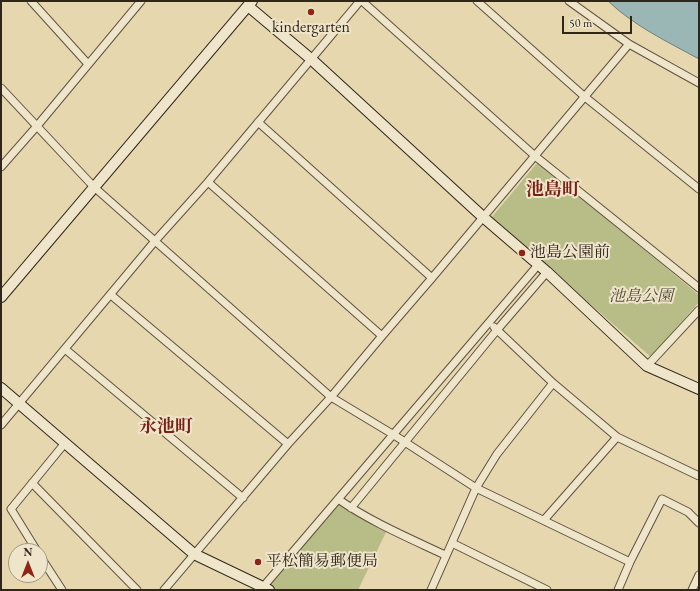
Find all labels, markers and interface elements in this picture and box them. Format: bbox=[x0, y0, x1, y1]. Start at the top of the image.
marker: kindergarten bbox=[306, 7, 316, 17]
scale bar bbox=[564, 8, 634, 34]
text: 50 m bbox=[569, 15, 592, 31]
place label: kindergarten bbox=[272, 18, 350, 38]
district label: 池島町 bbox=[526, 179, 580, 201]
place label: 池島公園前 bbox=[530, 243, 610, 263]
marker: 池島公園前 bbox=[517, 248, 527, 258]
park label: 池島公園 bbox=[609, 287, 673, 307]
district label: 永池町 bbox=[139, 416, 193, 438]
north arrow bbox=[8, 543, 48, 583]
text: N bbox=[24, 545, 32, 559]
place label: 平松簡易郵便局 bbox=[266, 552, 378, 572]
marker: 平松簡易郵便局 bbox=[253, 557, 263, 567]

